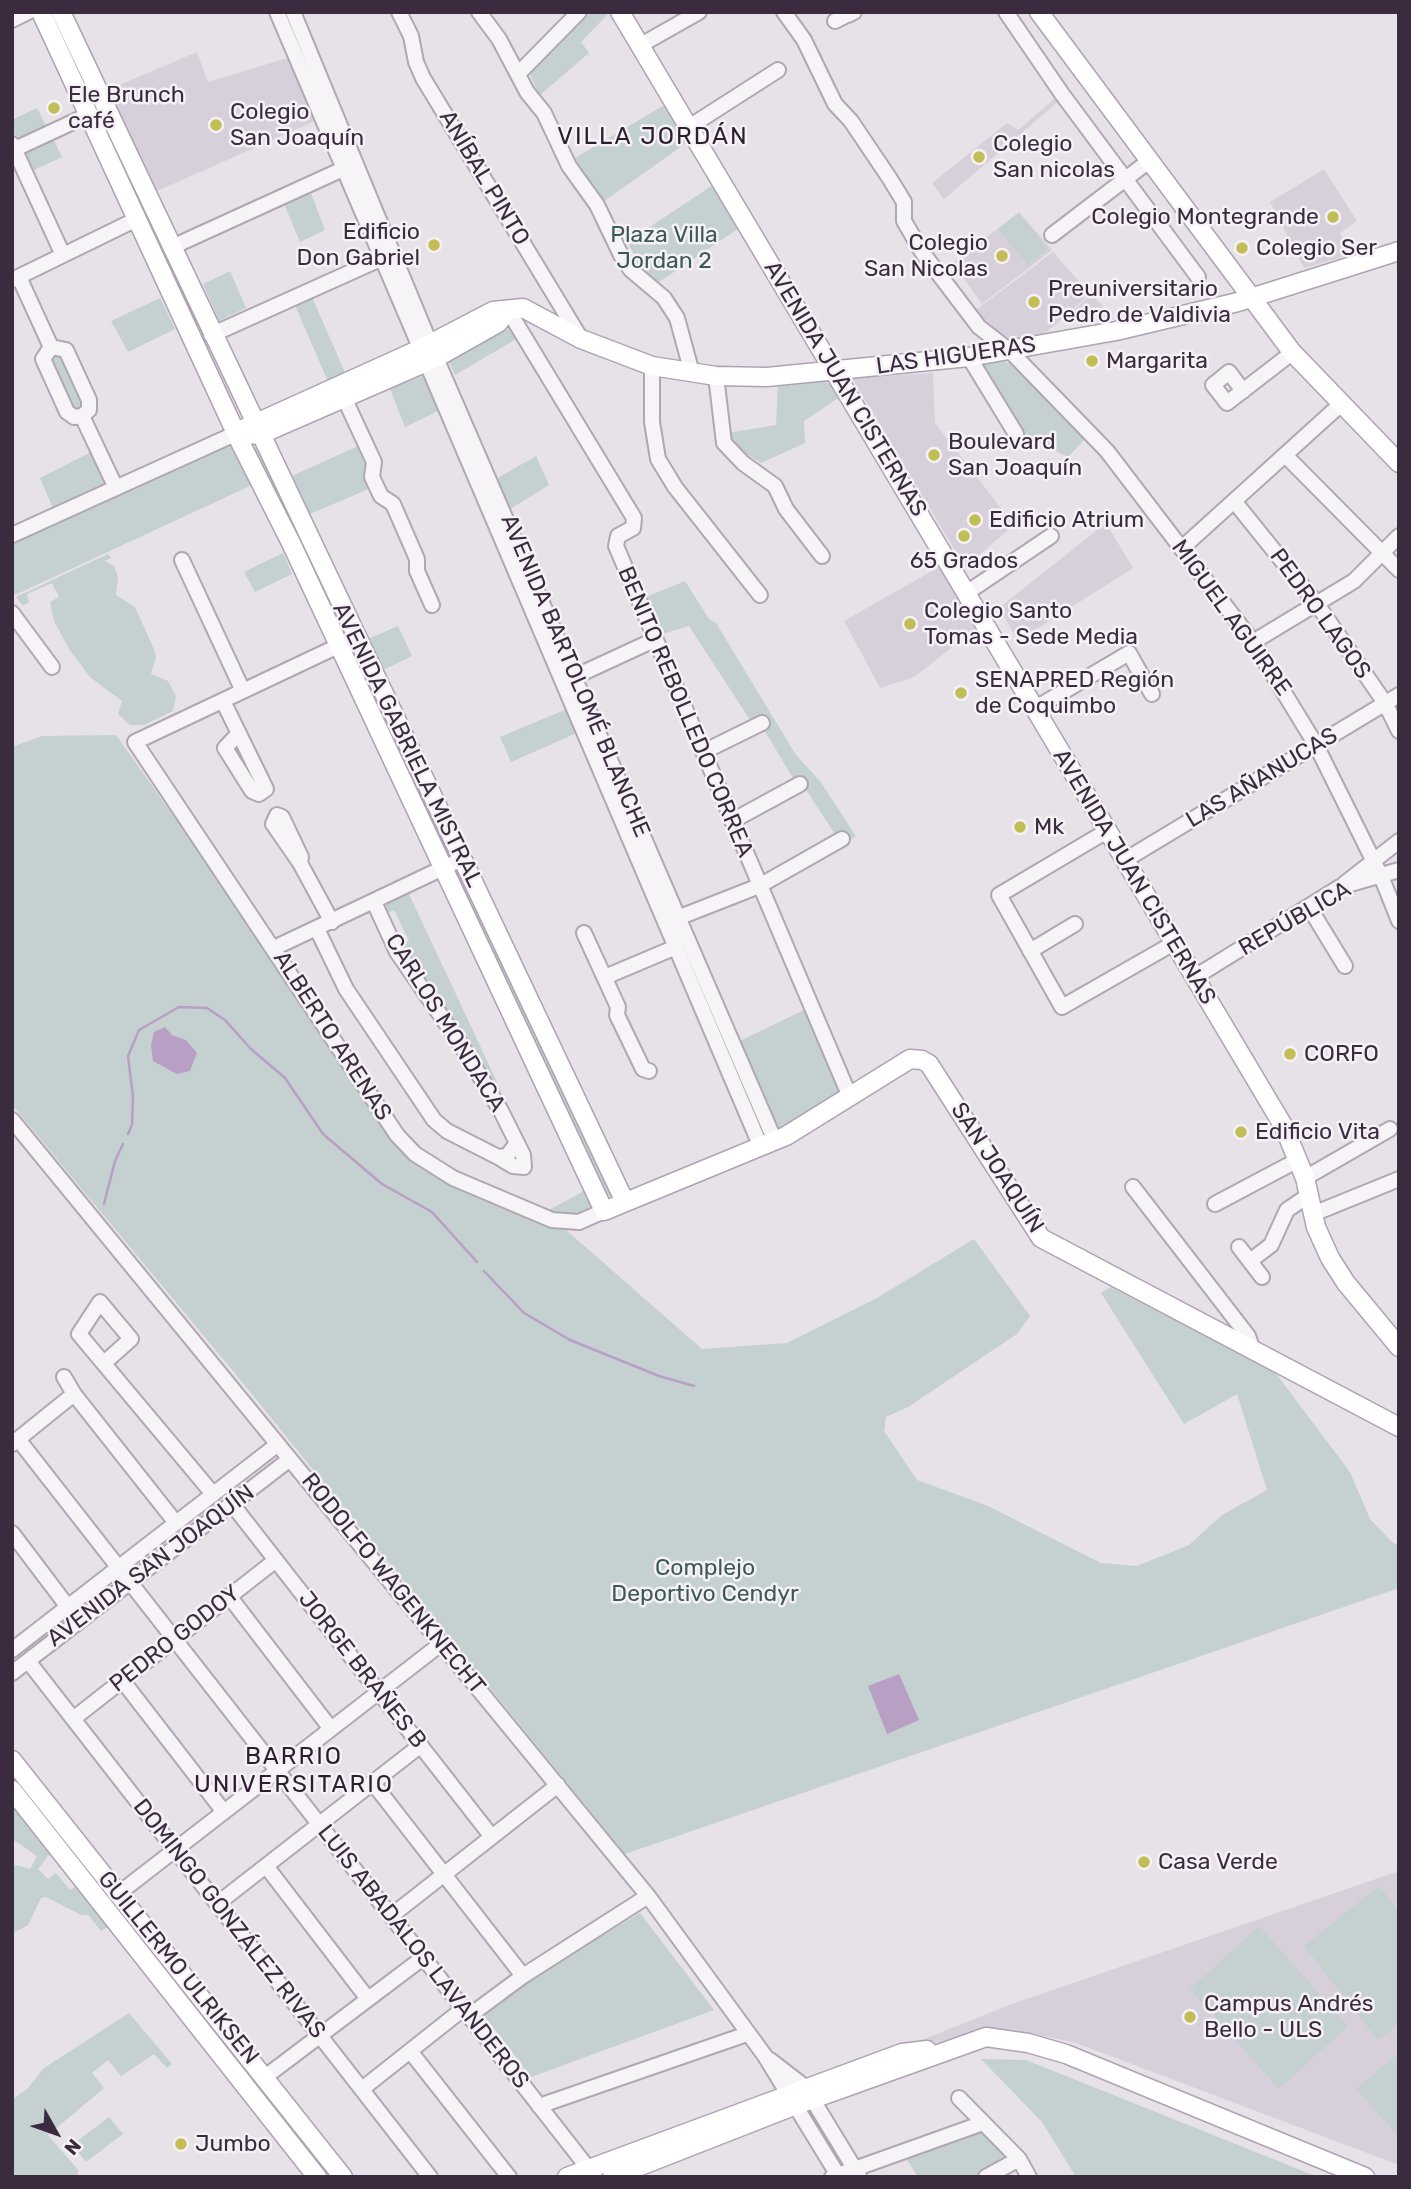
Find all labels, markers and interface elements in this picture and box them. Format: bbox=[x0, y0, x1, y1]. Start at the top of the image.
place label: Ele Brunch café bbox=[68, 81, 185, 135]
place label: Colegio San Joaquín bbox=[230, 98, 364, 152]
marker: Ele Brunch café bbox=[46, 100, 62, 116]
street label: ANÍBAL PINTO bbox=[433, 106, 535, 250]
marker: Colegio San Joaquín bbox=[208, 117, 224, 133]
district label: VILLA JORDÁN bbox=[559, 123, 747, 151]
place label: Colegio San nicolas bbox=[993, 130, 1115, 184]
marker: Colegio San nicolas bbox=[971, 149, 987, 165]
place label: Colegio Montegrande bbox=[1091, 203, 1319, 231]
marker: Colegio Montegrande bbox=[1325, 209, 1341, 225]
place label: Edificio Don Gabriel bbox=[297, 218, 420, 272]
park label: Plaza Villa Jordan 2 bbox=[610, 221, 718, 275]
place label: Colegio San Nicolas bbox=[864, 229, 988, 283]
place label: Colegio Ser bbox=[1256, 234, 1377, 262]
marker: Edificio Don Gabriel bbox=[426, 237, 442, 253]
marker: Colegio Ser bbox=[1234, 240, 1250, 256]
marker: Colegio San Nicolas bbox=[994, 248, 1010, 264]
street label: AVENIDA JUAN CISTERNAS bbox=[758, 256, 932, 522]
place label: Preuniversitario Pedro de Valdivia bbox=[1048, 275, 1231, 329]
marker: Preuniversitario Pedro de Valdivia bbox=[1026, 294, 1042, 310]
street label: LAS HIGUERAS bbox=[874, 331, 1038, 381]
place label: Margarita bbox=[1106, 347, 1208, 375]
marker: Margarita bbox=[1084, 353, 1100, 369]
place label: Boulevard San Joaquín bbox=[948, 428, 1082, 482]
marker: Boulevard San Joaquín bbox=[926, 447, 942, 463]
place label: Edificio Atrium bbox=[989, 506, 1144, 534]
street label: AVENIDA BARTOLOMÉ BLANCHE bbox=[494, 511, 656, 841]
marker: Edificio Atrium bbox=[967, 512, 983, 528]
marker: 65 Grados bbox=[956, 528, 972, 544]
street label: MIGUEL AGUIRRE bbox=[1165, 535, 1297, 701]
street label: PEDRO LAGOS bbox=[1263, 543, 1377, 685]
place label: 65 Grados bbox=[910, 547, 1018, 575]
street label: BENITO REBOLLEDO CORREA bbox=[611, 563, 759, 861]
place label: Colegio Santo Tomas - Sede Media bbox=[924, 597, 1138, 651]
street label: AVENIDA GABRIELA MISTRAL bbox=[326, 598, 488, 892]
marker: Colegio Santo Tomas - Sede Media bbox=[902, 616, 918, 632]
place label: SENAPRED Región de Coquimbo bbox=[975, 666, 1174, 720]
marker: SENAPRED Región de Coquimbo bbox=[953, 685, 969, 701]
street label: LAS AÑANUCAS bbox=[1181, 722, 1343, 834]
street label: AVENIDA JUAN CISTERNAS bbox=[1047, 744, 1221, 1010]
place label: Mk bbox=[1034, 813, 1064, 841]
marker: Mk bbox=[1012, 819, 1028, 835]
street label: REPÚBLICA bbox=[1234, 876, 1356, 962]
street label: CARLOS MONDACA bbox=[379, 929, 511, 1117]
street label: ALBERTO ARENAS bbox=[267, 946, 397, 1126]
place label: CORFO bbox=[1304, 1040, 1379, 1068]
marker: CORFO bbox=[1282, 1046, 1298, 1062]
street label: SAN JOAQUÍN bbox=[945, 1098, 1049, 1238]
place label: Edificio Vita bbox=[1255, 1118, 1380, 1146]
marker: Edificio Vita bbox=[1233, 1124, 1249, 1140]
street label: RODOLFO WAGENKNECHT bbox=[295, 1468, 491, 1700]
street label: AVENIDA SAN JOAQUÍN bbox=[42, 1479, 260, 1653]
park label: Complejo Deportivo Cendyr bbox=[611, 1554, 799, 1608]
street label: PEDRO GODOY bbox=[104, 1580, 246, 1698]
street label: JORGE BRAÑES B bbox=[292, 1586, 432, 1754]
district label: BARRIO UNIVERSITARIO bbox=[196, 1743, 392, 1799]
street label: DOMINGO GONZÁLEZ RIVAS bbox=[127, 1794, 331, 2044]
street label: LUIS ABADALOS LAVANDEROS bbox=[311, 1820, 535, 2094]
place label: Casa Verde bbox=[1158, 1848, 1278, 1876]
marker: Casa Verde bbox=[1136, 1854, 1152, 1870]
street label: GUILLERMO ULRIKSEN bbox=[92, 1866, 264, 2070]
place label: Campus Andrés Bello - ULS bbox=[1204, 1990, 1374, 2044]
marker: Campus Andrés Bello - ULS bbox=[1182, 2009, 1198, 2025]
north arrow bbox=[21, 2098, 91, 2168]
place label: Jumbo bbox=[195, 2130, 271, 2158]
text: N bbox=[59, 2134, 86, 2159]
marker: Jumbo bbox=[173, 2136, 189, 2152]

